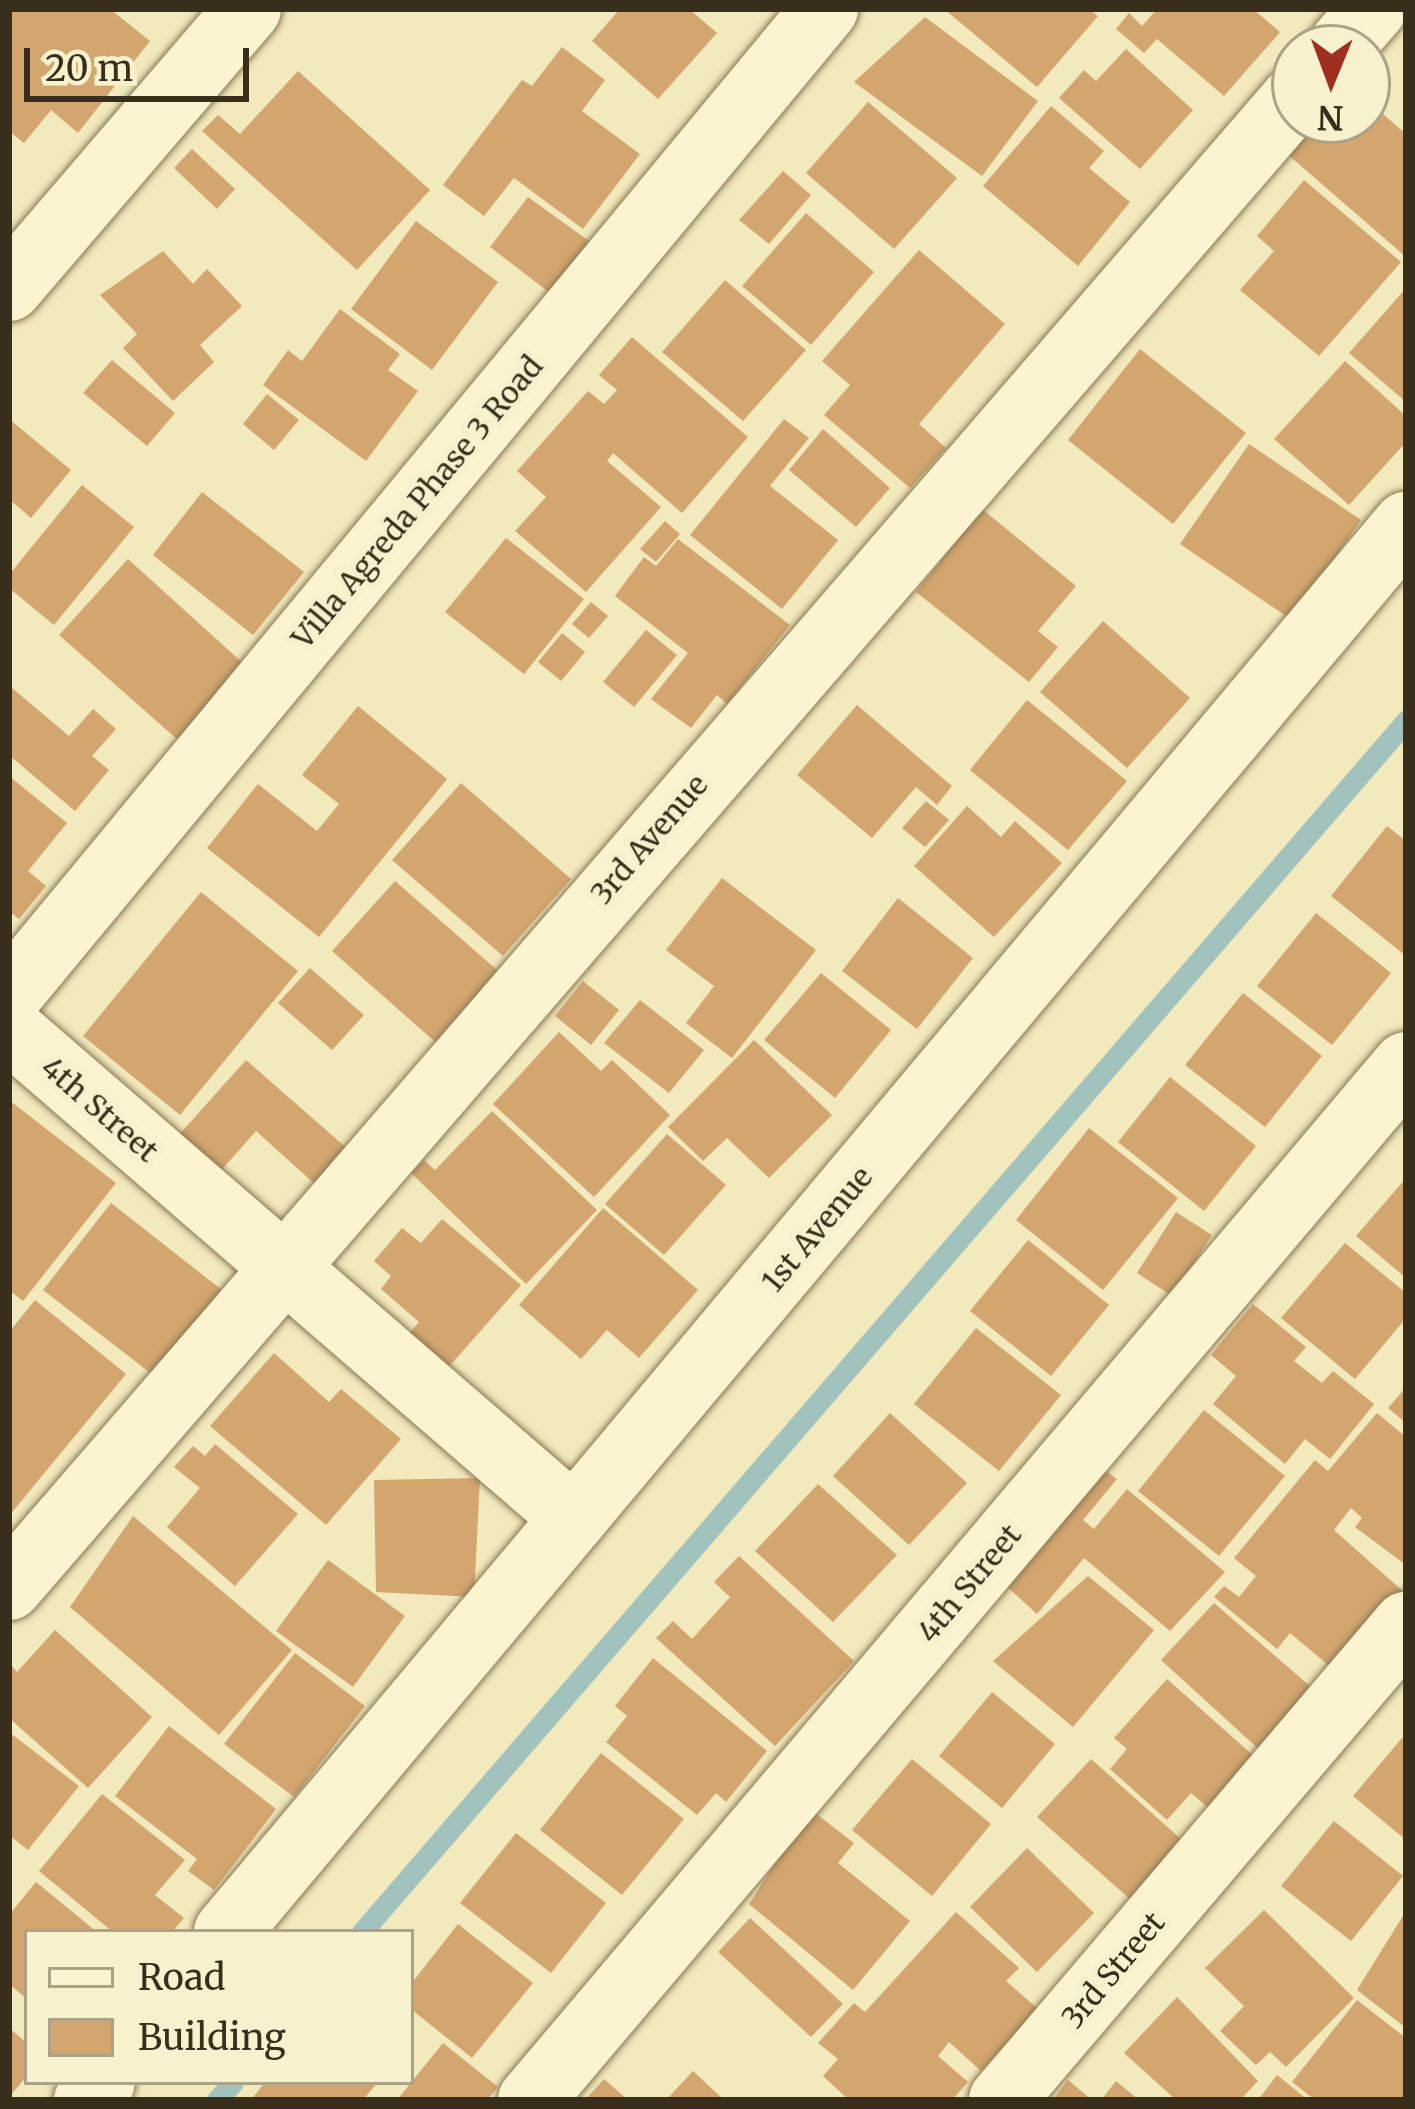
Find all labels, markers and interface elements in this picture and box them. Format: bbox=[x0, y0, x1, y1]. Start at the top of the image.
scale bar bbox=[30, 24, 255, 98]
north arrow bbox=[1271, 24, 1391, 144]
text: 20 m bbox=[45, 46, 133, 91]
text: N bbox=[1317, 97, 1344, 138]
street label: Villa Agreda Phase 3 Road bbox=[284, 348, 550, 656]
street label: 3rd Avenue bbox=[583, 767, 715, 911]
street label: 4th Street bbox=[35, 1049, 165, 1169]
street label: 1st Avenue bbox=[754, 1159, 880, 1299]
street label: 4th Street bbox=[909, 1517, 1029, 1649]
street label: 3rd Street bbox=[1054, 1905, 1172, 2035]
legend bbox=[24, 1929, 414, 2085]
text: Road bbox=[138, 1955, 225, 2000]
text: Building bbox=[138, 2015, 286, 2060]

